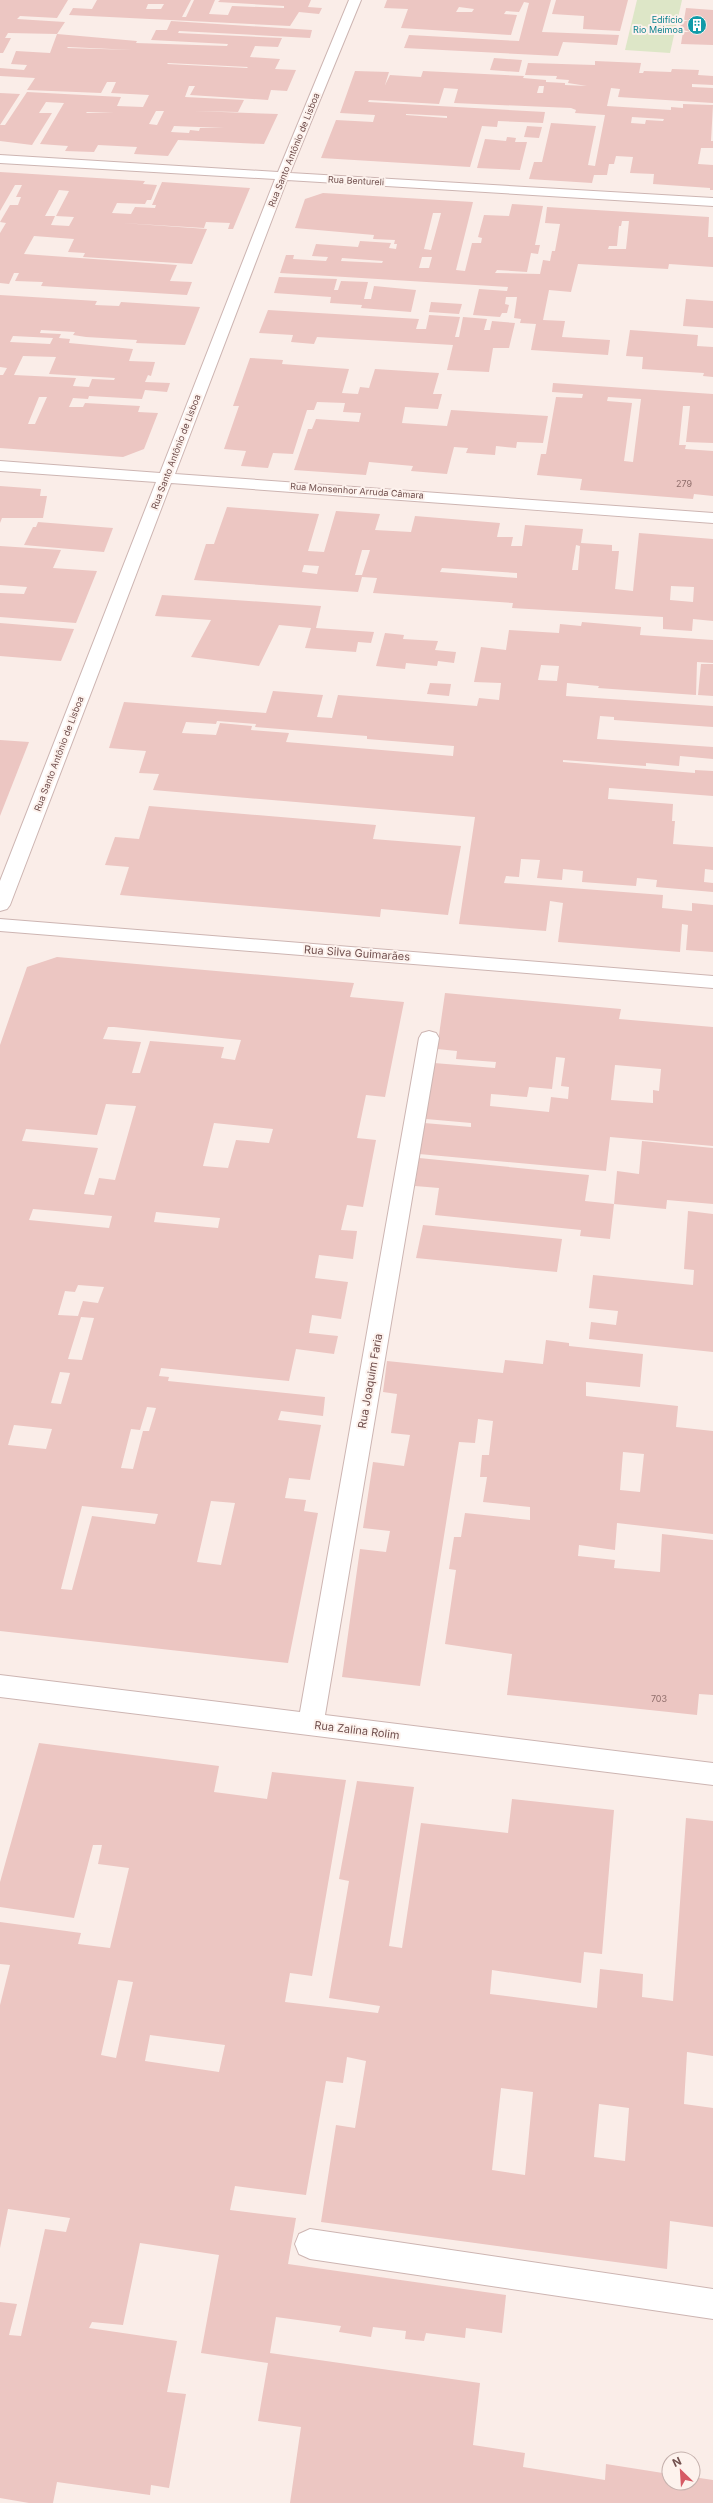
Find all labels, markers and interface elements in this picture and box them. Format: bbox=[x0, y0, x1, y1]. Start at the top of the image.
place label: Edifício Rio Meimoa bbox=[633, 14, 683, 35]
building icon: Edifício Rio Meimoa bbox=[686, 14, 708, 36]
street label: Rua Santo Antônio de Lisboa bbox=[266, 91, 322, 209]
street label: Rua Bentureli bbox=[328, 174, 384, 187]
street label: Rua Santo Antônio de Lisboa bbox=[149, 393, 203, 511]
house number: 279 bbox=[676, 478, 692, 489]
street label: Rua Monsenhor Arruda Câmara bbox=[290, 480, 424, 501]
street label: Rua Santo Antônio de Lisboa bbox=[32, 695, 86, 813]
street label: Rua Silva Guimarães bbox=[303, 942, 411, 964]
street label: Rua Joaquim Faria bbox=[355, 1332, 385, 1430]
house number: 703 bbox=[651, 1693, 668, 1704]
street label: Rua Zalina Rolim bbox=[314, 1718, 400, 1742]
north arrow bbox=[661, 2451, 701, 2491]
text: N bbox=[670, 2454, 684, 2470]

